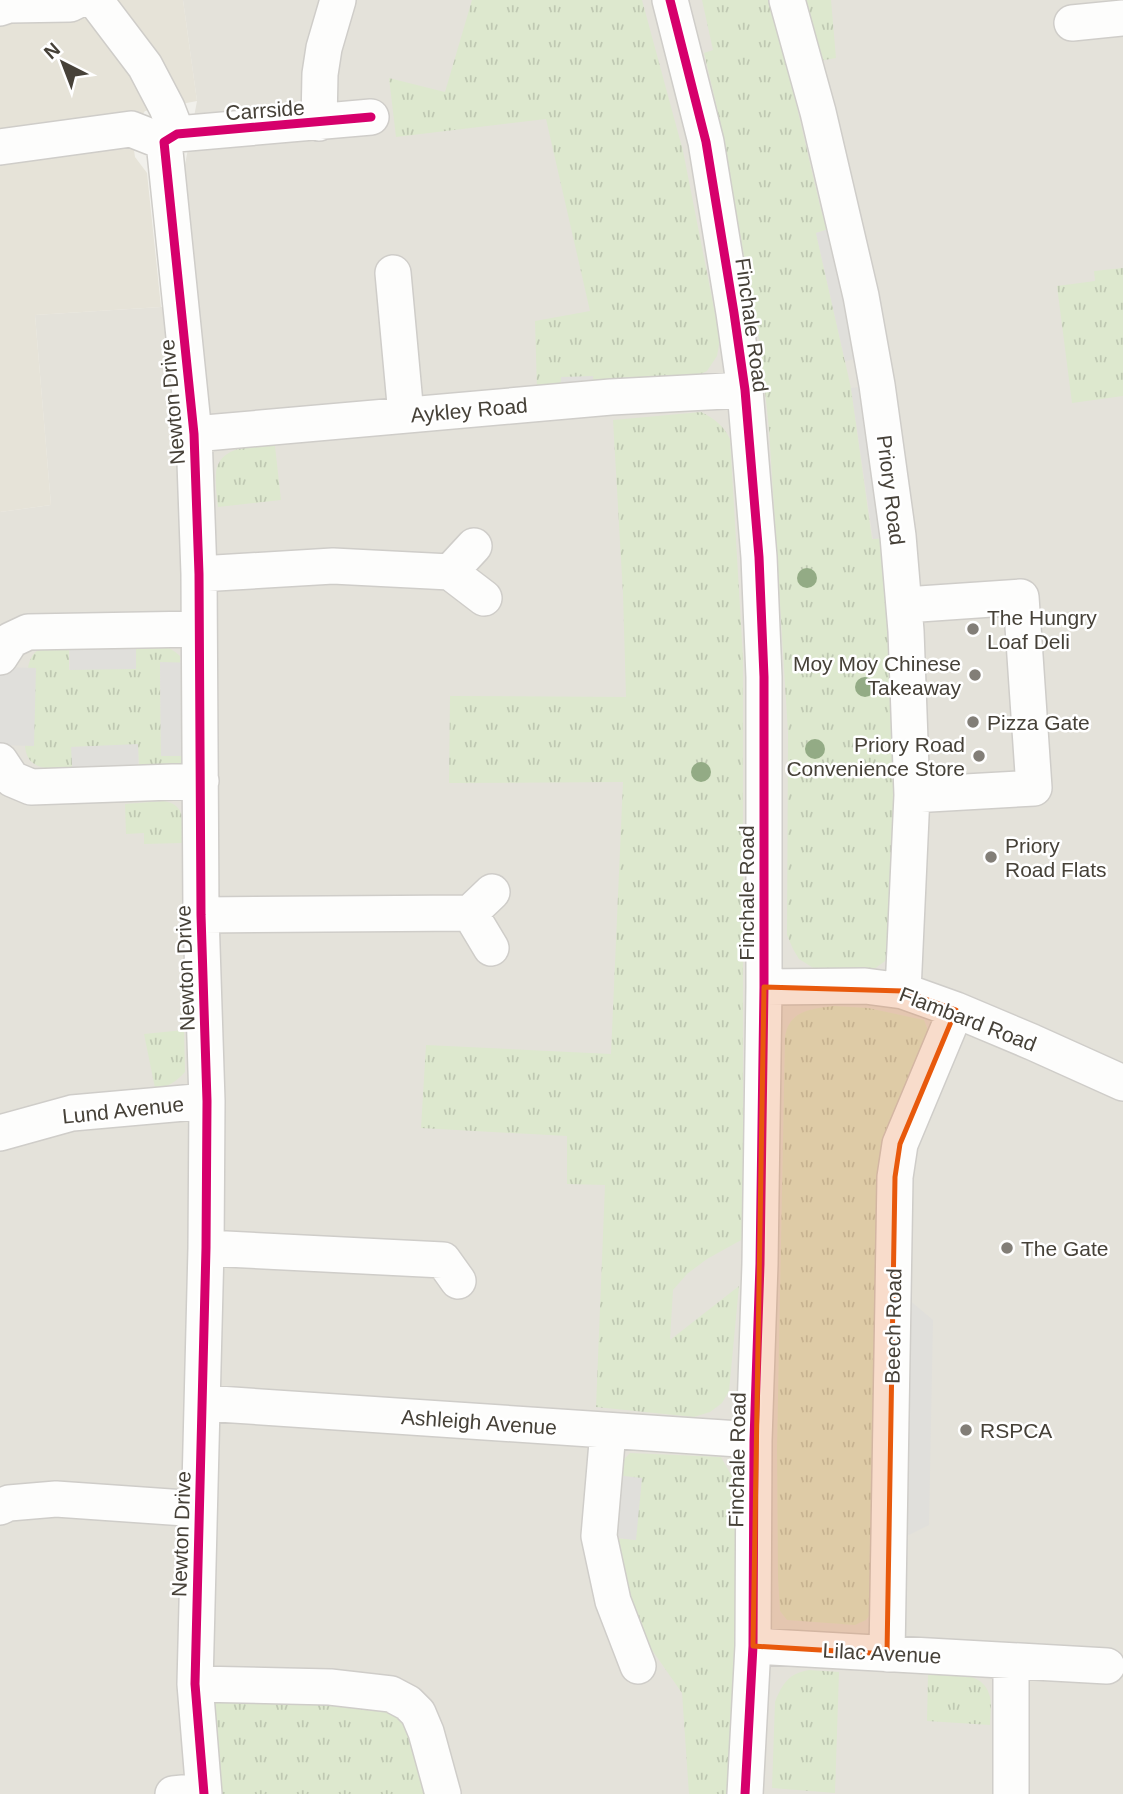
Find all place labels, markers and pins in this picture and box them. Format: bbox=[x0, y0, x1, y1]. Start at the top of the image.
place label: The Hungry Loaf Deli bbox=[987, 606, 1097, 653]
marker: The Hungry Loaf Deli bbox=[965, 621, 981, 637]
place label: Moy Moy Chinese Takeaway bbox=[793, 652, 961, 699]
marker: Moy Moy Chinese Takeaway bbox=[967, 667, 983, 683]
place label: Pizza Gate bbox=[987, 711, 1090, 734]
marker: Pizza Gate bbox=[965, 714, 981, 730]
place label: Priory Road Convenience Store bbox=[786, 733, 965, 780]
marker: Priory Road Convenience Store bbox=[971, 748, 987, 764]
place label: Priory Road Flats bbox=[1005, 834, 1107, 881]
marker: Priory Road Flats bbox=[983, 849, 999, 865]
place label: The Gate bbox=[1021, 1237, 1109, 1260]
marker: The Gate bbox=[999, 1240, 1015, 1256]
place label: RSPCA bbox=[980, 1419, 1052, 1442]
marker: RSPCA bbox=[958, 1422, 974, 1438]

